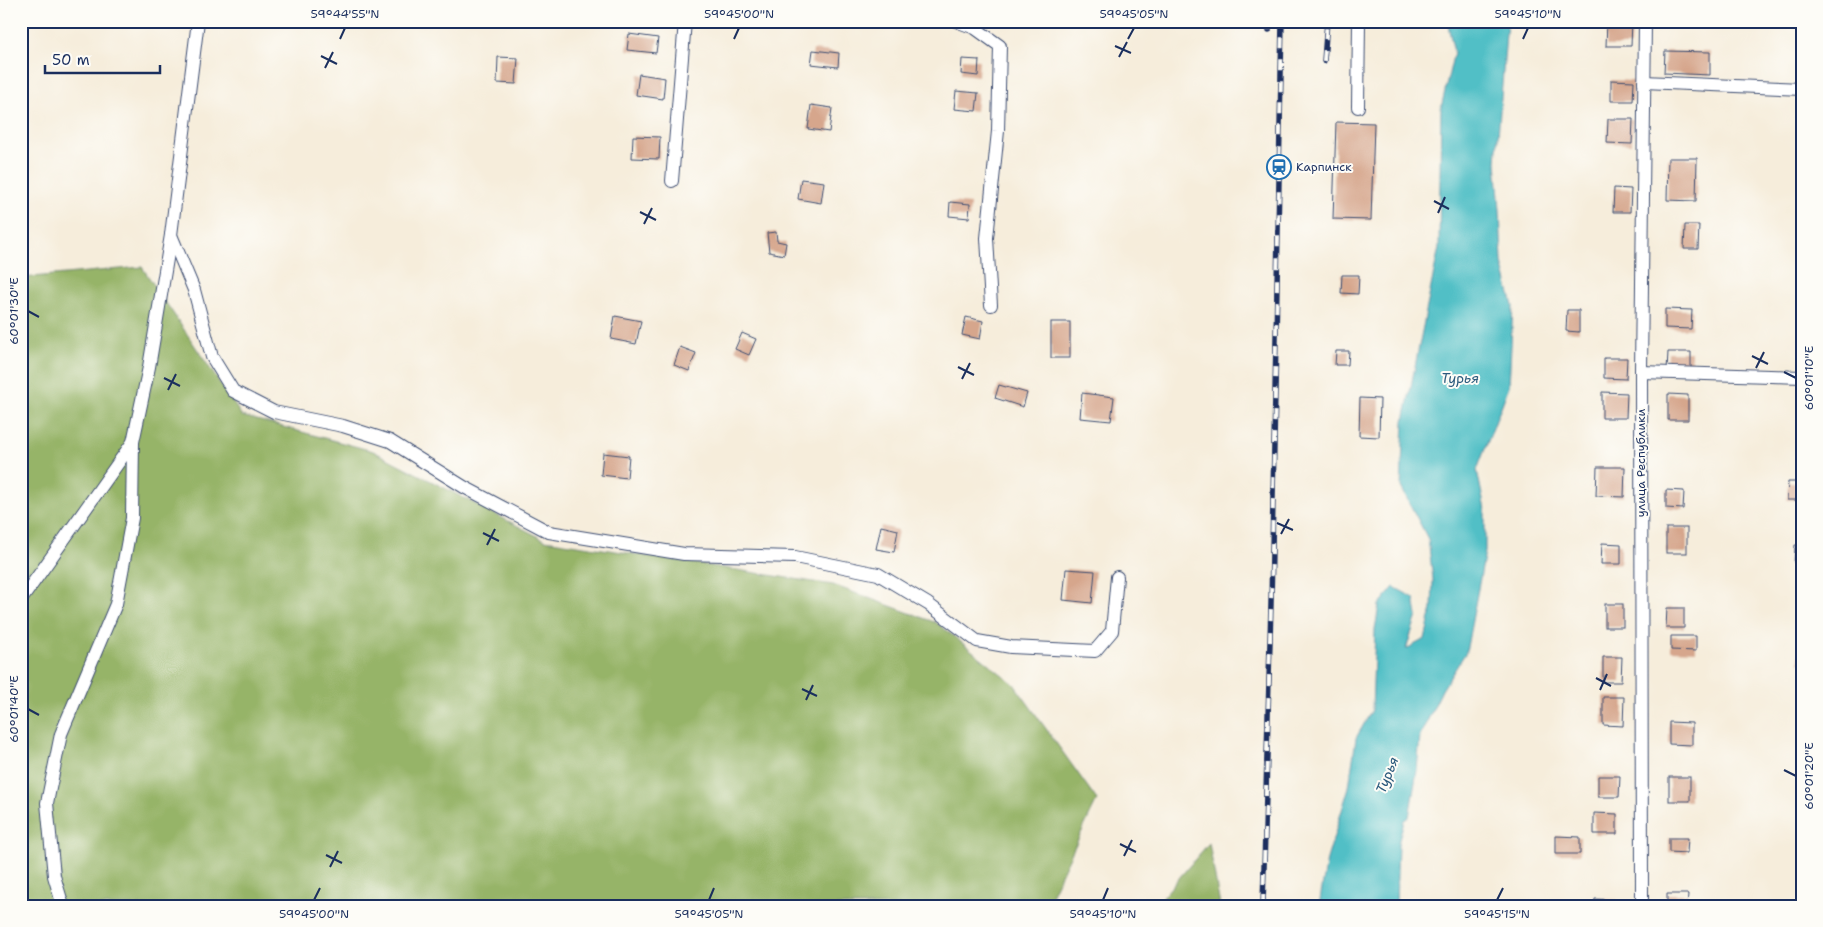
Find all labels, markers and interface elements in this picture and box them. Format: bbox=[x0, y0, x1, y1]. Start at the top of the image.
text: 59°44'55"N bbox=[311, 6, 379, 22]
text: 59°45'00"N bbox=[704, 6, 774, 22]
text: 59°45'05"N bbox=[1100, 6, 1168, 22]
text: 59°45'10"N bbox=[1495, 6, 1561, 22]
scale bar bbox=[45, 42, 160, 74]
text: 50 m bbox=[52, 50, 90, 70]
station icon: Карпинск bbox=[1266, 154, 1292, 180]
place label: Карпинск bbox=[1296, 159, 1352, 175]
text: 60°01'30"E bbox=[6, 277, 22, 345]
text: 60°01'10"E bbox=[1801, 346, 1817, 410]
water label: Турья bbox=[1441, 369, 1479, 387]
street label: улица Республики bbox=[1633, 409, 1649, 517]
text: 60°01'40"E bbox=[6, 675, 22, 743]
text: 60°01'20"E bbox=[1801, 742, 1817, 810]
water label: Турья bbox=[1372, 754, 1403, 796]
text: 59°45'00"N bbox=[279, 906, 349, 922]
text: 59°45'05"N bbox=[675, 906, 743, 922]
text: 59°45'10"N bbox=[1070, 906, 1136, 922]
text: 59°45'15"N bbox=[1464, 906, 1530, 922]

